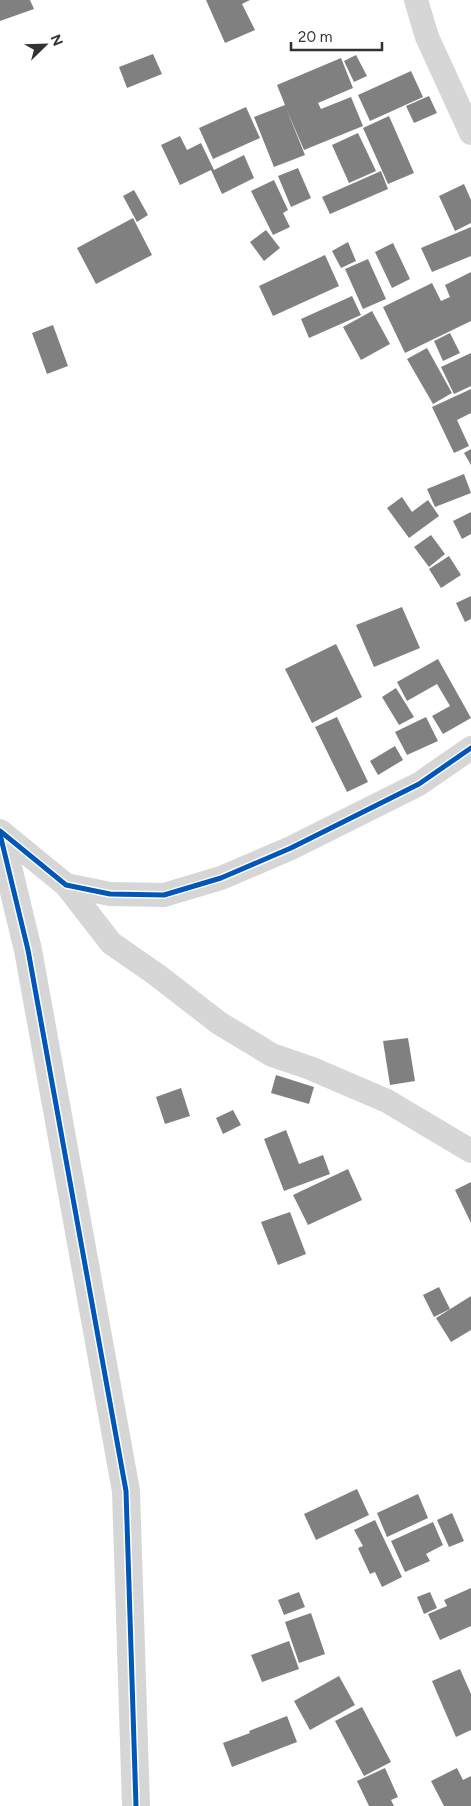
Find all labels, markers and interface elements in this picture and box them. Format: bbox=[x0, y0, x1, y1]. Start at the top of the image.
north arrow bbox=[20, 20, 70, 70]
scale bar bbox=[291, 20, 382, 52]
text: 20 m bbox=[298, 28, 332, 46]
text: N bbox=[47, 32, 66, 48]

